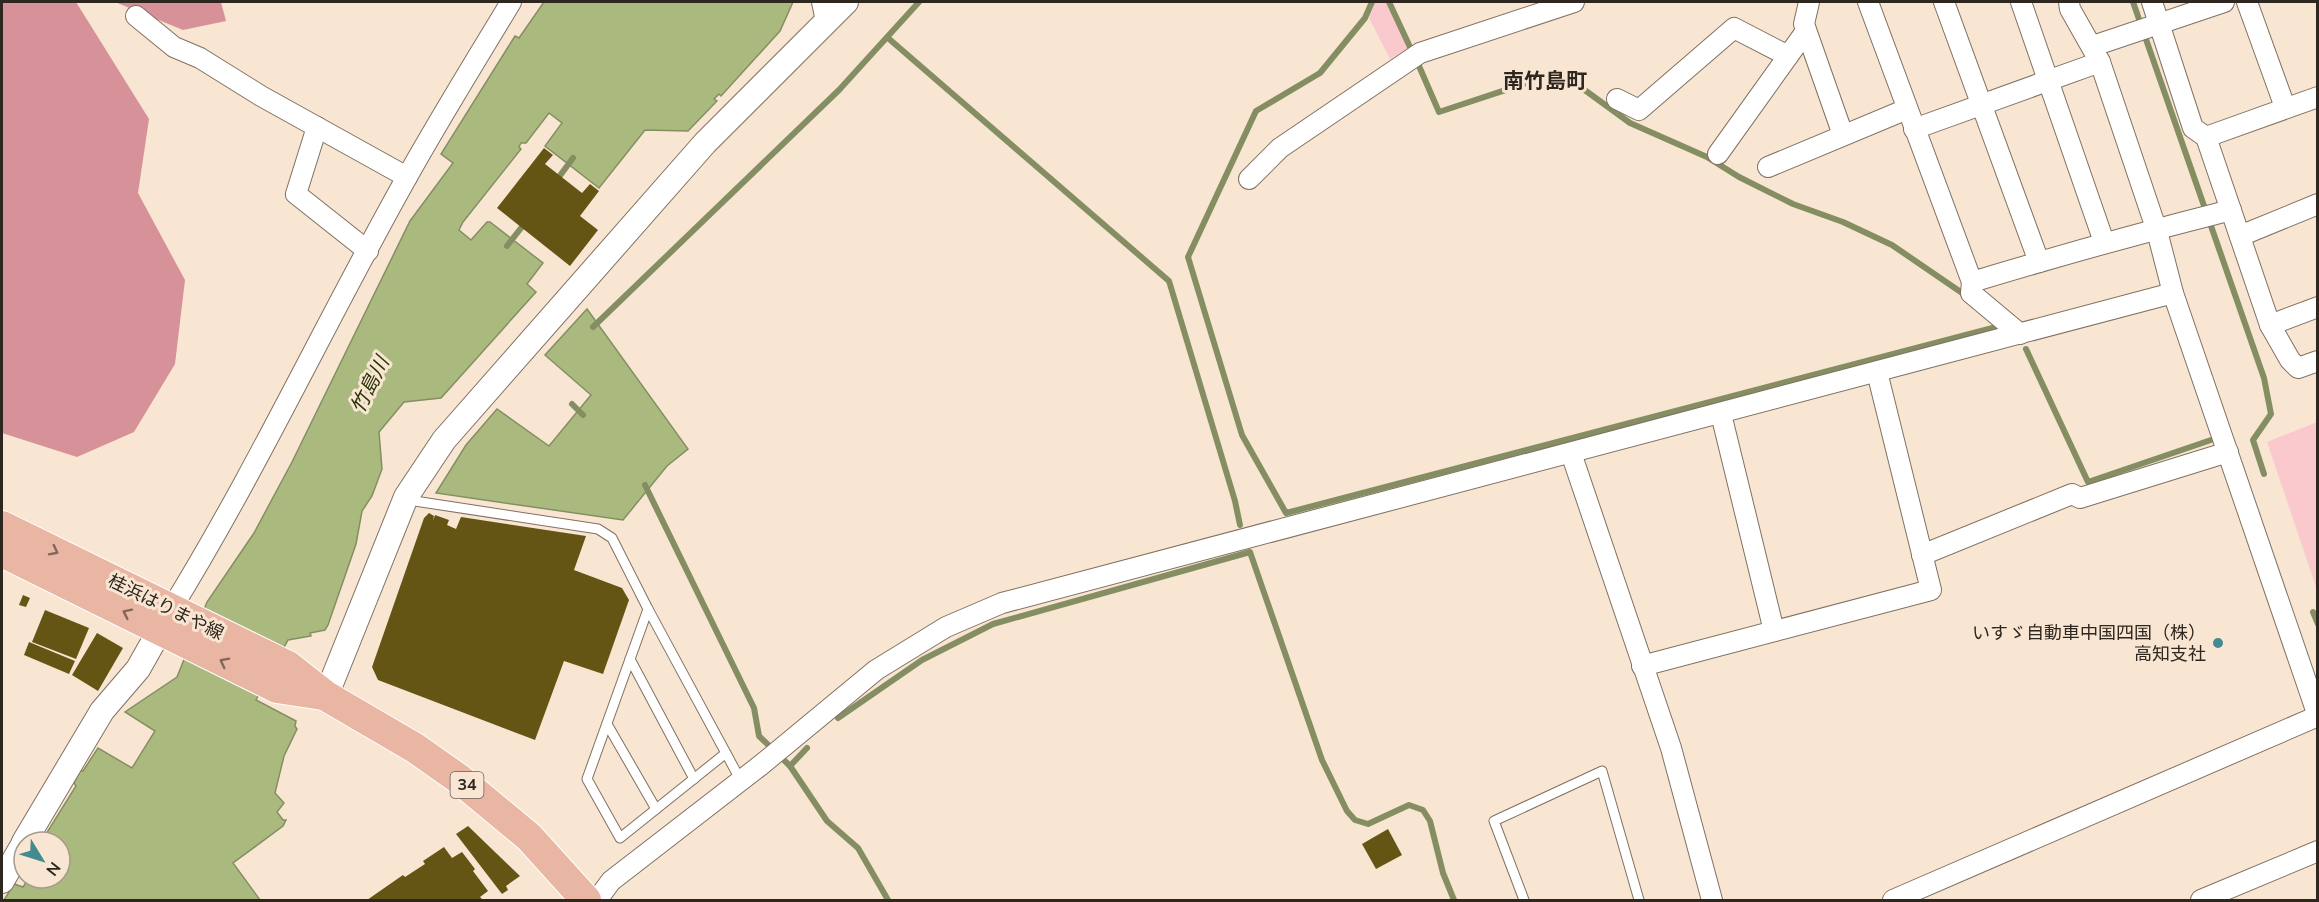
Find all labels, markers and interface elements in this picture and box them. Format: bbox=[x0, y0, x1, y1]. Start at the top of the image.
district label: 南竹島町 bbox=[1503, 67, 1587, 95]
water label: 竹島川 bbox=[344, 350, 397, 418]
one-way arrow bbox=[48, 544, 59, 556]
street label: 桂浜はりまや線 bbox=[104, 569, 228, 645]
one-way arrow bbox=[123, 609, 134, 621]
place label: いすゞ自動車中国四国（株） 高知支社 bbox=[1972, 621, 2206, 666]
marker: いすゞ自動車中国四国（株） 高知支社 bbox=[2211, 636, 2225, 650]
one-way arrow bbox=[220, 658, 231, 669]
road number: 34 bbox=[450, 772, 484, 798]
north arrow bbox=[12, 830, 72, 890]
text: N bbox=[41, 857, 65, 880]

